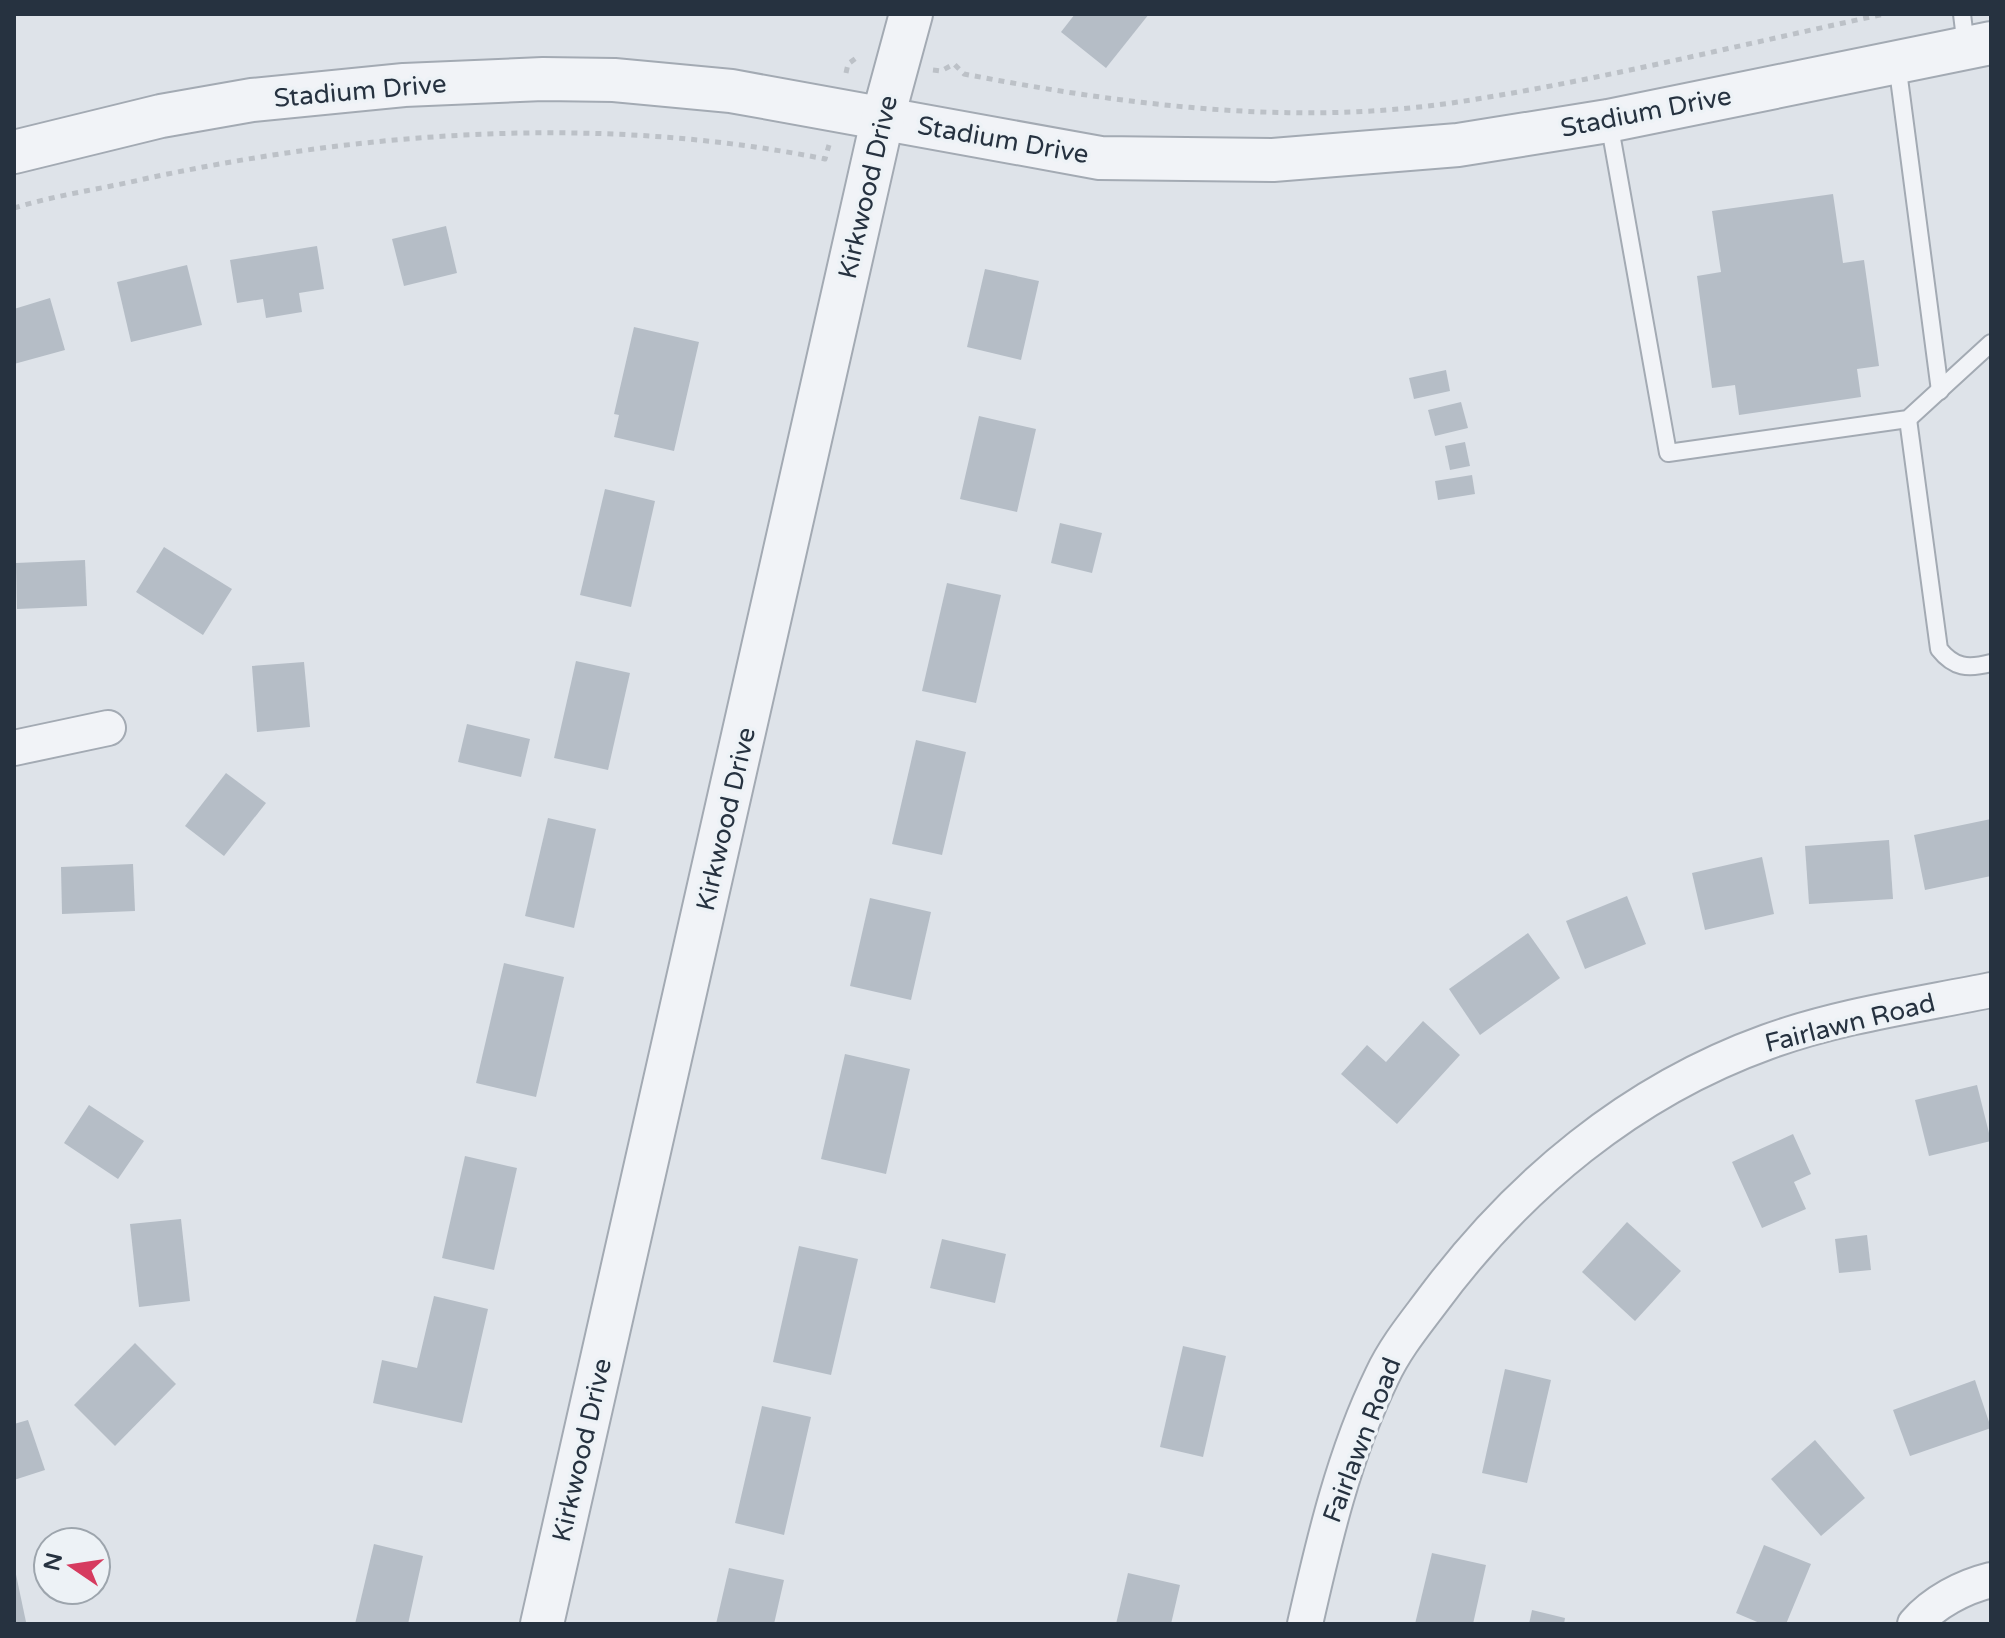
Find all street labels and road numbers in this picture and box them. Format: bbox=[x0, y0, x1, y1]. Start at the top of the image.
street label: Stadium Drive bbox=[272, 68, 448, 114]
street label: Stadium Drive bbox=[1558, 80, 1734, 144]
street label: Kirkwood Drive bbox=[832, 92, 904, 282]
street label: Stadium Drive bbox=[915, 110, 1091, 170]
street label: Kirkwood Drive bbox=[690, 724, 762, 914]
street label: Fairlawn Road bbox=[1762, 987, 1938, 1059]
street label: Fairlawn Road bbox=[1316, 1353, 1408, 1527]
street label: Kirkwood Drive bbox=[546, 1355, 618, 1545]

